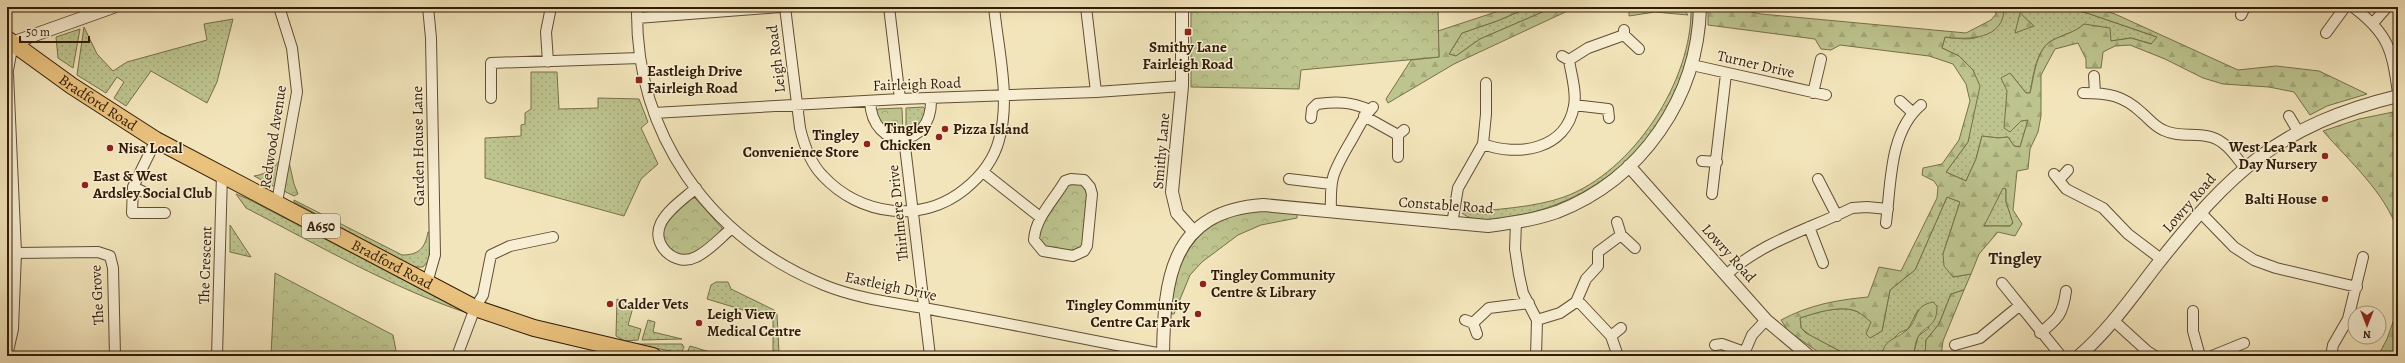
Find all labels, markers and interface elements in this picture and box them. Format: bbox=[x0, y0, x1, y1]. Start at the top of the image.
scale bar bbox=[20, 18, 89, 44]
street label: Leigh Road bbox=[762, 23, 790, 94]
text: 50 m bbox=[26, 24, 50, 40]
marker: Smithy Lane Fairleigh Road bbox=[1183, 27, 1193, 37]
place label: Smithy Lane Fairleigh Road bbox=[1143, 37, 1234, 74]
street label: Turner Drive bbox=[1715, 45, 1797, 83]
place label: Eastleigh Drive Fairleigh Road bbox=[647, 61, 742, 98]
street label: Bradford Road bbox=[55, 70, 142, 136]
street label: Fairleigh Road bbox=[873, 72, 962, 96]
marker: Eastleigh Drive Fairleigh Road bbox=[634, 75, 644, 85]
street label: Redwood Avenue bbox=[255, 84, 291, 190]
street label: Garden House Lane bbox=[407, 85, 429, 206]
street label: Smithy Lane bbox=[1148, 112, 1174, 190]
place label: Tingley Chicken bbox=[880, 118, 932, 155]
place label: Pizza Island bbox=[953, 119, 1030, 139]
marker: Pizza Island bbox=[940, 124, 950, 134]
place label: Tingley Convenience Store bbox=[743, 125, 860, 162]
marker: Tingley Chicken bbox=[934, 132, 944, 142]
place label: West Lea Park Day Nursery bbox=[2228, 137, 2318, 174]
place label: Nisa Local bbox=[118, 138, 182, 158]
marker: Tingley Convenience Store bbox=[862, 139, 872, 149]
marker: Nisa Local bbox=[105, 143, 115, 153]
marker: West Lea Park Day Nursery bbox=[2320, 151, 2330, 161]
street label: Thirlmere Drive bbox=[883, 164, 913, 262]
place label: East & West Ardsley Social Club bbox=[92, 166, 212, 203]
street label: Lowry Road bbox=[2158, 168, 2221, 237]
marker: East & West Ardsley Social Club bbox=[80, 180, 90, 190]
place label: Balti House bbox=[2245, 189, 2317, 209]
street label: Constable Road bbox=[1398, 192, 1495, 218]
marker: Balti House bbox=[2320, 194, 2330, 204]
road number: A650 bbox=[302, 214, 340, 238]
street label: Lowry Road bbox=[1697, 219, 1761, 287]
street label: The Crescent bbox=[194, 226, 216, 304]
street label: Bradford Road bbox=[348, 235, 437, 295]
district label: Tingley bbox=[1989, 247, 2043, 270]
street label: The Grove bbox=[85, 264, 109, 326]
place label: Tingley Community Centre & Library bbox=[1211, 265, 1336, 302]
street label: Eastleigh Drive bbox=[843, 267, 939, 306]
marker: Tingley Community Centre & Library bbox=[1198, 279, 1208, 289]
place label: Calder Vets bbox=[618, 294, 689, 314]
place label: Tingley Community Centre Car Park bbox=[1066, 295, 1191, 332]
marker: Calder Vets bbox=[605, 299, 615, 309]
place label: Leigh View Medical Centre bbox=[707, 304, 801, 341]
north arrow bbox=[2347, 305, 2387, 345]
marker: Tingley Community Centre Car Park bbox=[1193, 309, 1203, 319]
marker: Leigh View Medical Centre bbox=[694, 318, 704, 328]
text: N bbox=[2363, 327, 2371, 342]

